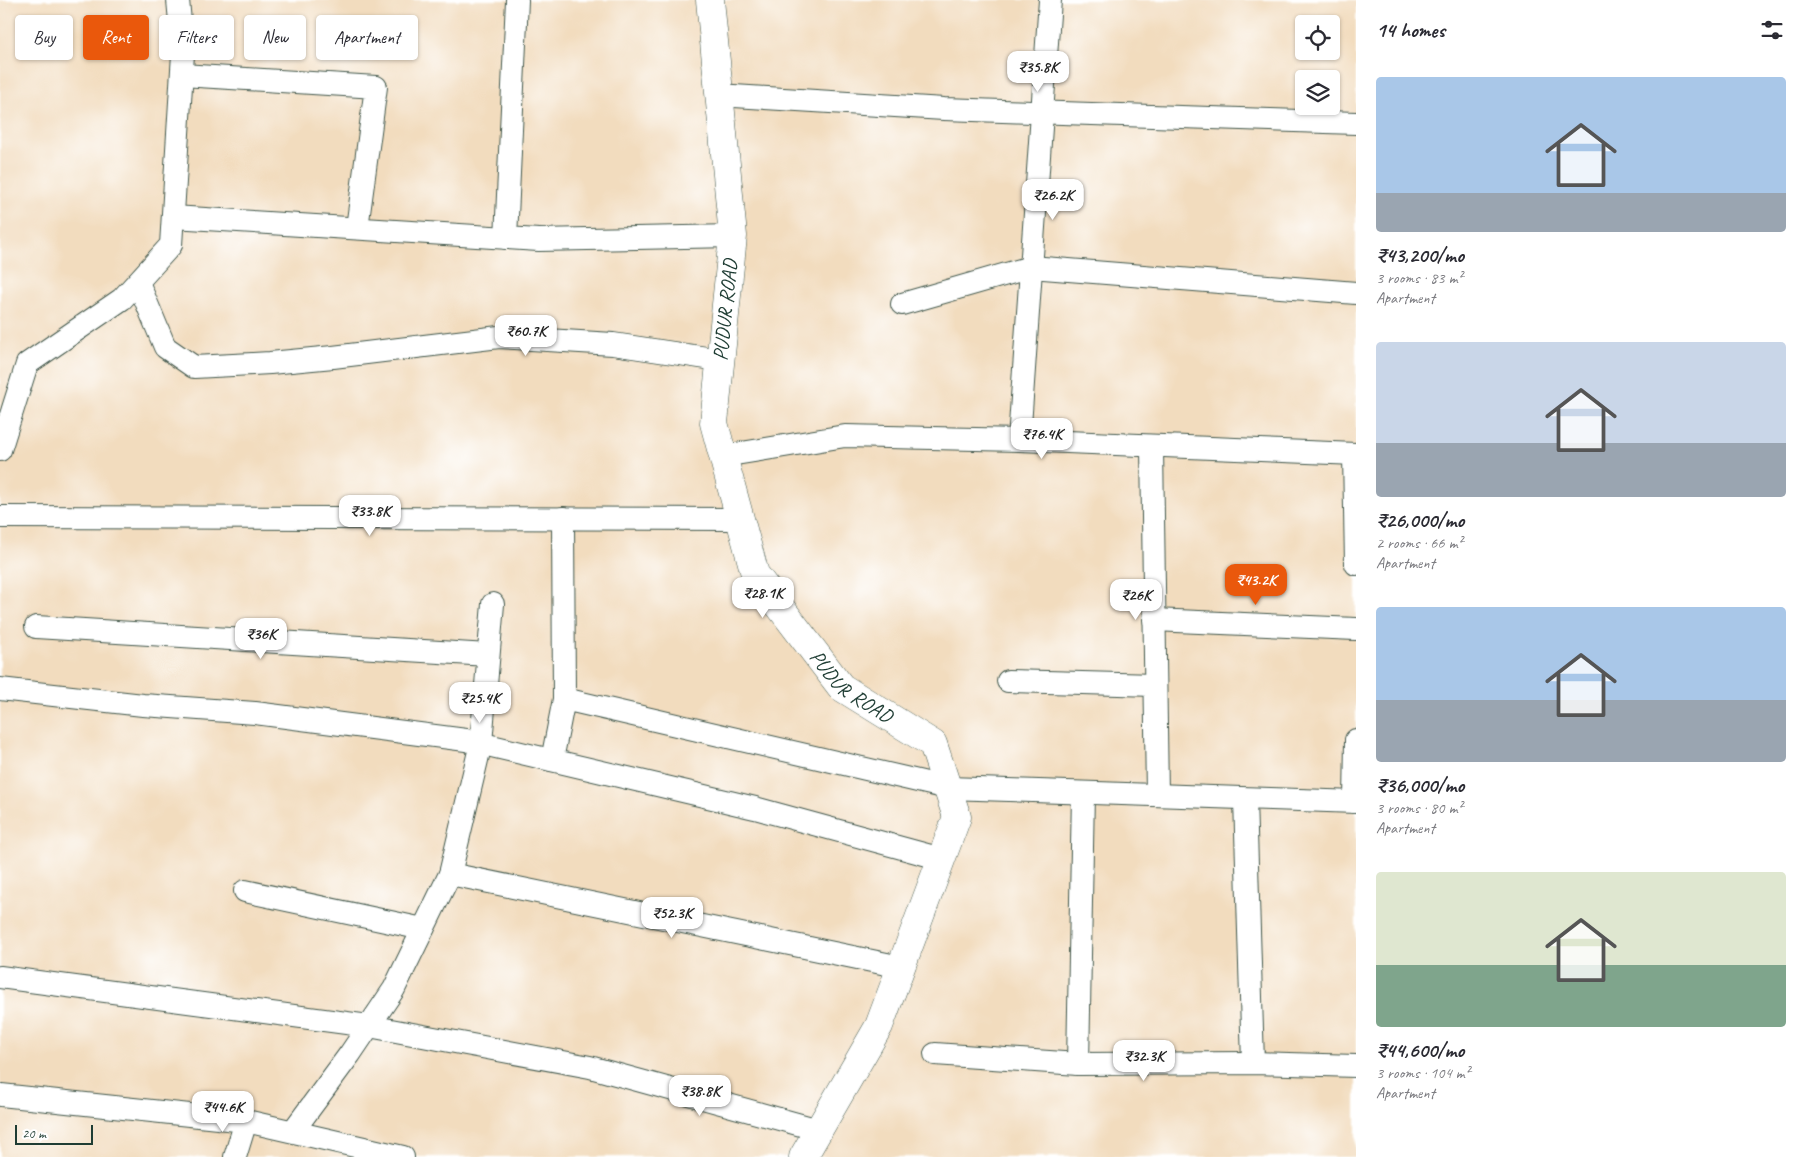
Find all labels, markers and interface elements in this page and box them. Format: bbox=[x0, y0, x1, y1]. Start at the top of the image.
chip: Buy bbox=[15, 15, 73, 60]
chip: Rent bbox=[83, 15, 149, 60]
chip: Filters bbox=[159, 15, 234, 60]
chip: New bbox=[244, 15, 306, 60]
chip: Apartment bbox=[316, 15, 418, 60]
map controls bbox=[1295, 15, 1340, 115]
button: locate bbox=[1295, 15, 1340, 60]
icon: filters bbox=[1758, 16, 1786, 44]
text: 14 homes bbox=[1376, 17, 1445, 43]
pin: ₹35.8K bbox=[997, 51, 1079, 93]
text: ₹35.8K bbox=[1018, 57, 1058, 77]
button: layers bbox=[1295, 70, 1340, 115]
icon: home bbox=[1536, 110, 1626, 200]
pin: ₹26.2K bbox=[1012, 178, 1094, 221]
text: ₹26.2K bbox=[1033, 185, 1073, 205]
text: ₹43,200/mo bbox=[1376, 242, 1464, 268]
street label: PUDUR ROAD bbox=[707, 256, 743, 362]
text: 3 rooms · 83 m² bbox=[1376, 268, 1462, 288]
text: Apartment bbox=[1376, 288, 1435, 308]
pin: ₹60.7K bbox=[485, 314, 567, 357]
text: ₹60.7K bbox=[506, 321, 546, 341]
icon: home bbox=[1536, 375, 1626, 465]
pin: ₹76.4K bbox=[1001, 418, 1083, 460]
text: ₹76.4K bbox=[1022, 424, 1062, 444]
pin: ₹33.8K bbox=[329, 494, 411, 537]
text: ₹33.8K bbox=[350, 501, 390, 521]
text: ₹26,000/mo bbox=[1376, 507, 1464, 533]
text: 2 rooms · 66 m² bbox=[1376, 533, 1462, 553]
text: Apartment bbox=[1376, 553, 1435, 573]
pin: ₹43.2K bbox=[1215, 564, 1297, 606]
text: ₹43.2K bbox=[1236, 570, 1276, 590]
pin: ₹28.1K bbox=[722, 576, 804, 619]
pin: ₹26K bbox=[1106, 578, 1166, 621]
text: ₹28.1K bbox=[743, 583, 783, 603]
text: ₹26K bbox=[1121, 585, 1151, 605]
pin: ₹36K bbox=[231, 618, 291, 660]
text: ₹36K bbox=[246, 624, 276, 644]
icon: home bbox=[1536, 640, 1626, 730]
street label: PUDUR ROAD bbox=[804, 645, 899, 730]
pin: ₹25.4K bbox=[439, 682, 521, 724]
text: ₹25.4K bbox=[460, 688, 500, 708]
text: ₹36,000/mo bbox=[1376, 772, 1464, 798]
text: 3 rooms · 80 m² bbox=[1376, 798, 1462, 818]
text: Apartment bbox=[1376, 818, 1435, 838]
pin: ₹52.3K bbox=[631, 896, 713, 939]
text: ₹52.3K bbox=[652, 903, 692, 923]
icon: home bbox=[1536, 905, 1626, 995]
text: ₹44,600/mo bbox=[1376, 1037, 1464, 1063]
pin: ₹32.3K bbox=[1103, 1040, 1185, 1082]
text: ₹32.3K bbox=[1124, 1046, 1164, 1066]
text: 3 rooms · 104 m² bbox=[1376, 1063, 1470, 1083]
pin: ₹38.8K bbox=[659, 1074, 741, 1117]
text: ₹38.8K bbox=[680, 1081, 720, 1101]
text: Apartment bbox=[1376, 1083, 1435, 1103]
pin: ₹44.6K bbox=[182, 1090, 264, 1133]
text: ₹44.6K bbox=[203, 1097, 243, 1117]
scale bar bbox=[15, 1122, 92, 1145]
text: 20 m bbox=[22, 1125, 46, 1142]

